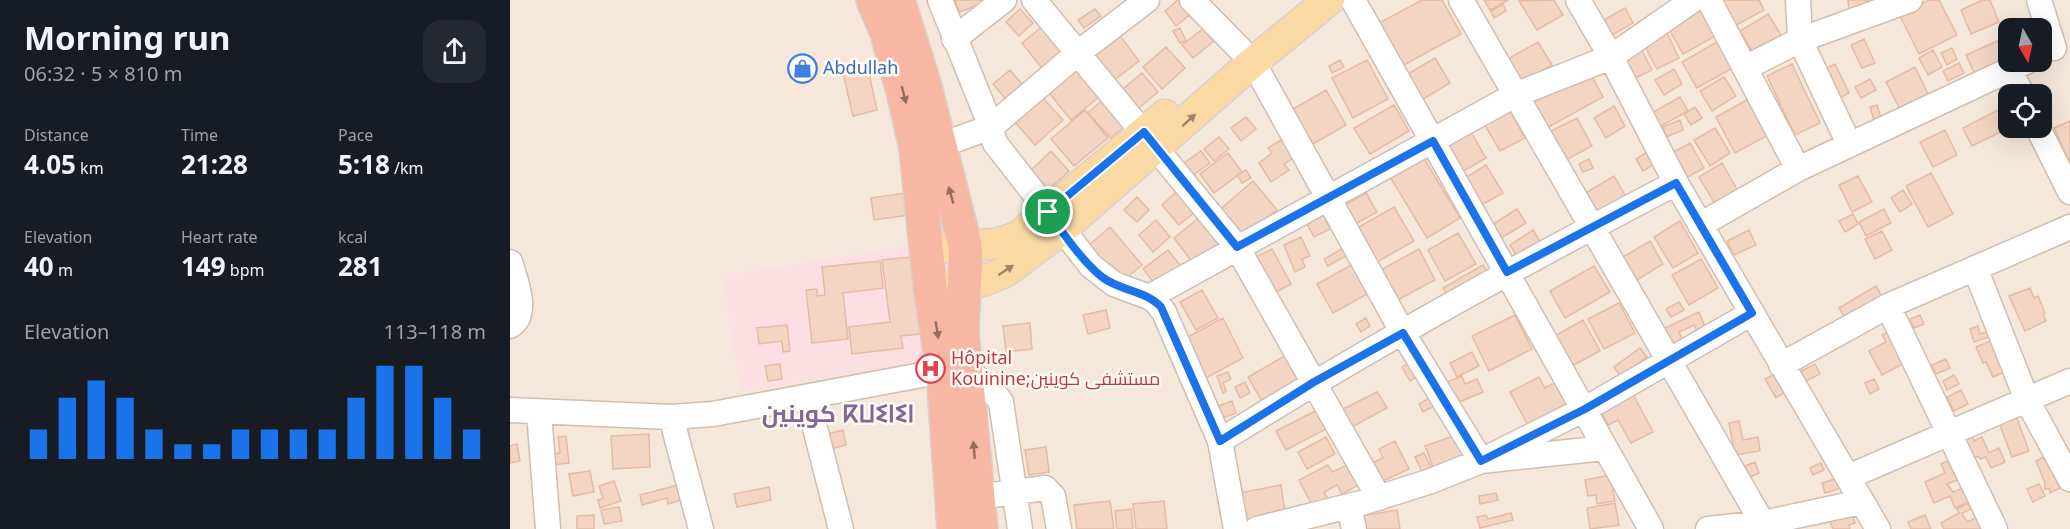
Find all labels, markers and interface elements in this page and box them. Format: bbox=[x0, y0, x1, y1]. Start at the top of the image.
text: Morning run bbox=[24, 15, 230, 60]
north arrow bbox=[1998, 18, 2052, 72]
map controls bbox=[1998, 18, 2052, 138]
button: share bbox=[423, 20, 486, 83]
shop icon: Abdullah bbox=[786, 52, 818, 84]
place label: Abdullah bbox=[823, 55, 898, 79]
text: 06:32 · 5 × 810 m bbox=[24, 60, 182, 87]
button: locate bbox=[1998, 84, 2052, 138]
one-way arrow bbox=[900, 86, 910, 105]
one-way arrow bbox=[1181, 114, 1196, 127]
text: Distance bbox=[24, 124, 89, 146]
text: Time bbox=[181, 124, 218, 146]
text: Pace bbox=[338, 124, 373, 146]
text: 4.05 bbox=[24, 146, 76, 182]
text: 21:28 bbox=[181, 146, 248, 182]
text: 5:18 bbox=[338, 146, 390, 182]
text: km bbox=[76, 157, 104, 179]
text: /km bbox=[390, 157, 424, 179]
one-way arrow bbox=[946, 185, 955, 203]
pin bbox=[1022, 186, 1073, 237]
icon: arrive bbox=[1031, 195, 1064, 228]
text: Elevation bbox=[24, 226, 92, 248]
text: Heart rate bbox=[181, 226, 257, 248]
text: kcal bbox=[338, 226, 367, 248]
text: 40 bbox=[24, 248, 54, 284]
text: 149 bbox=[181, 248, 226, 284]
text: 281 bbox=[338, 248, 383, 284]
text: m bbox=[54, 259, 73, 281]
text: bpm bbox=[226, 259, 264, 281]
one-way arrow bbox=[998, 265, 1014, 276]
text: Elevation bbox=[24, 318, 109, 345]
text: 113–118 m bbox=[383, 318, 486, 345]
one-way arrow bbox=[932, 320, 941, 339]
place label: Hôpital Kouinine;مستشفى كوينين bbox=[951, 345, 1160, 390]
hospital icon: Hôpital Kouinine;مستشفى كوينين bbox=[914, 352, 946, 384]
district label: كوينين ⴽⵡⵉⵏⵉⵏ bbox=[762, 396, 914, 429]
one-way arrow bbox=[969, 440, 979, 459]

